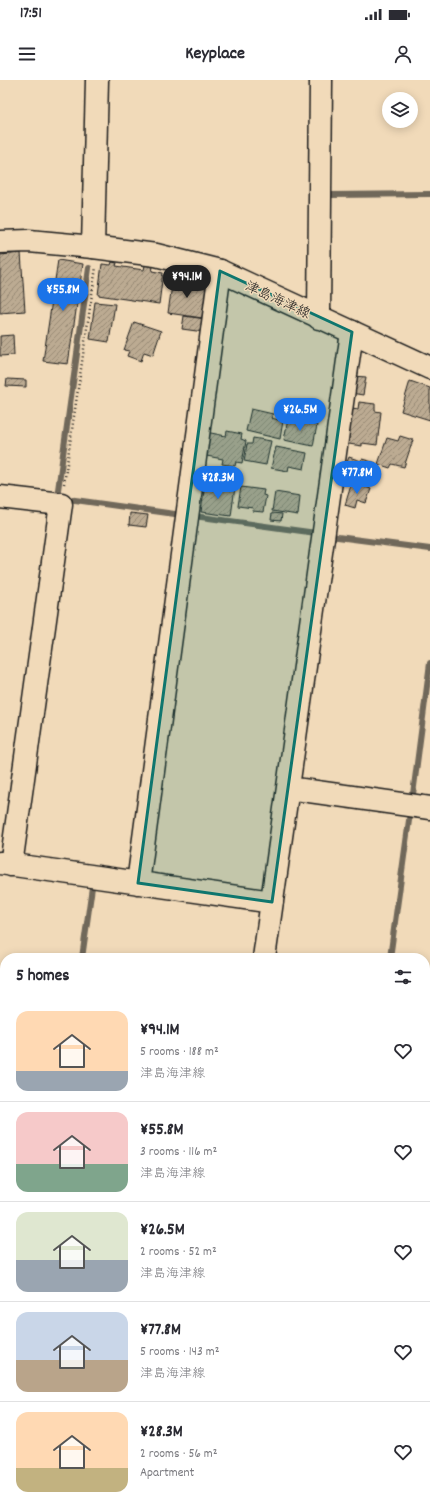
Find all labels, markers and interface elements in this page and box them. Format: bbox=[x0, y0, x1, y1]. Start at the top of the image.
text: 17:51 bbox=[20, 3, 42, 25]
text: Keyplace bbox=[185, 42, 245, 67]
icon: menu bbox=[16, 43, 38, 65]
icon: person bbox=[392, 43, 414, 65]
map controls bbox=[382, 92, 418, 128]
button: layers bbox=[382, 92, 418, 128]
pin: ¥94.1M bbox=[154, 265, 220, 299]
text: ¥94.1M bbox=[172, 268, 202, 287]
street label: 津島海津線 bbox=[241, 277, 313, 325]
pin: ¥55.8M bbox=[30, 278, 96, 312]
text: ¥55.8M bbox=[46, 281, 80, 300]
pin: ¥26.5M bbox=[267, 398, 333, 432]
text: ¥26.5M bbox=[283, 401, 317, 420]
pin: ¥77.8M bbox=[324, 461, 390, 495]
text: ¥77.8M bbox=[341, 464, 373, 483]
pin: ¥28.3M bbox=[185, 466, 251, 500]
text: ¥28.3M bbox=[202, 469, 234, 488]
text: 5 homes bbox=[16, 965, 69, 989]
icon: filters bbox=[392, 966, 414, 988]
text: ¥94.1M bbox=[140, 1019, 180, 1043]
icon: home bbox=[48, 1027, 96, 1075]
icon: heart bbox=[392, 1040, 414, 1062]
text: 5 rooms · 188 m² bbox=[140, 1043, 219, 1062]
text: 津島海津線 bbox=[140, 1065, 205, 1084]
text: ¥55.8M bbox=[140, 1119, 184, 1143]
icon: home bbox=[48, 1128, 96, 1176]
icon: heart bbox=[392, 1141, 414, 1163]
text: 3 rooms · 116 m² bbox=[140, 1143, 217, 1162]
text: 津島海津線 bbox=[140, 1165, 205, 1184]
text: ¥26.5M bbox=[140, 1219, 185, 1243]
icon: home bbox=[48, 1228, 96, 1276]
icon: heart bbox=[392, 1241, 414, 1263]
text: 2 rooms · 52 m² bbox=[140, 1243, 217, 1262]
text: 津島海津線 bbox=[140, 1265, 205, 1284]
text: ¥77.8M bbox=[140, 1319, 181, 1343]
icon: home bbox=[48, 1328, 96, 1376]
icon: heart bbox=[392, 1341, 414, 1363]
text: 5 rooms · 143 m² bbox=[140, 1343, 219, 1362]
text: 津島海津線 bbox=[140, 1365, 205, 1384]
text: ¥28.3M bbox=[140, 1421, 183, 1445]
icon: home bbox=[48, 1428, 96, 1476]
icon: heart bbox=[392, 1441, 414, 1463]
text: 2 rooms · 56 m² bbox=[140, 1445, 217, 1464]
text: Apartment bbox=[140, 1464, 194, 1483]

